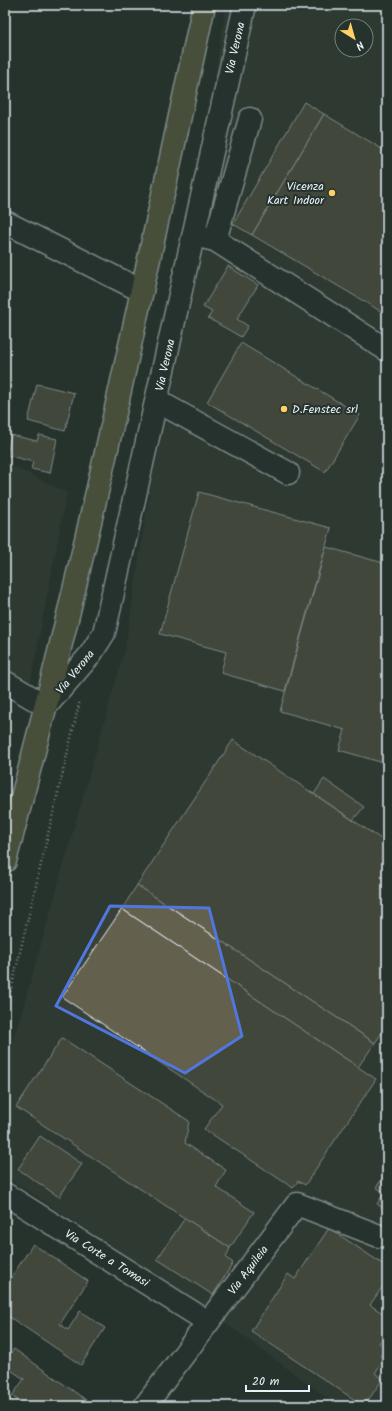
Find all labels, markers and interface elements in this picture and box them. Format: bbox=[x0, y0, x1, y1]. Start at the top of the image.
north arrow bbox=[334, 18, 374, 58]
street label: Via Verona bbox=[220, 20, 251, 76]
text: N bbox=[351, 36, 368, 54]
place label: Vicenza Kart Indoor bbox=[267, 177, 325, 210]
marker: Vicenza Kart Indoor bbox=[327, 188, 337, 198]
street label: Via Verona bbox=[150, 337, 181, 393]
place label: D.Fenstec srl bbox=[292, 400, 358, 419]
marker: D.Fenstec srl bbox=[279, 404, 289, 414]
street label: Via Verona bbox=[51, 645, 100, 699]
street label: Via Corte a Tomasi bbox=[61, 1225, 154, 1293]
street label: Via Aquileia bbox=[223, 1241, 274, 1299]
scale bar bbox=[246, 1367, 309, 1393]
text: 20 m bbox=[252, 1372, 280, 1391]

